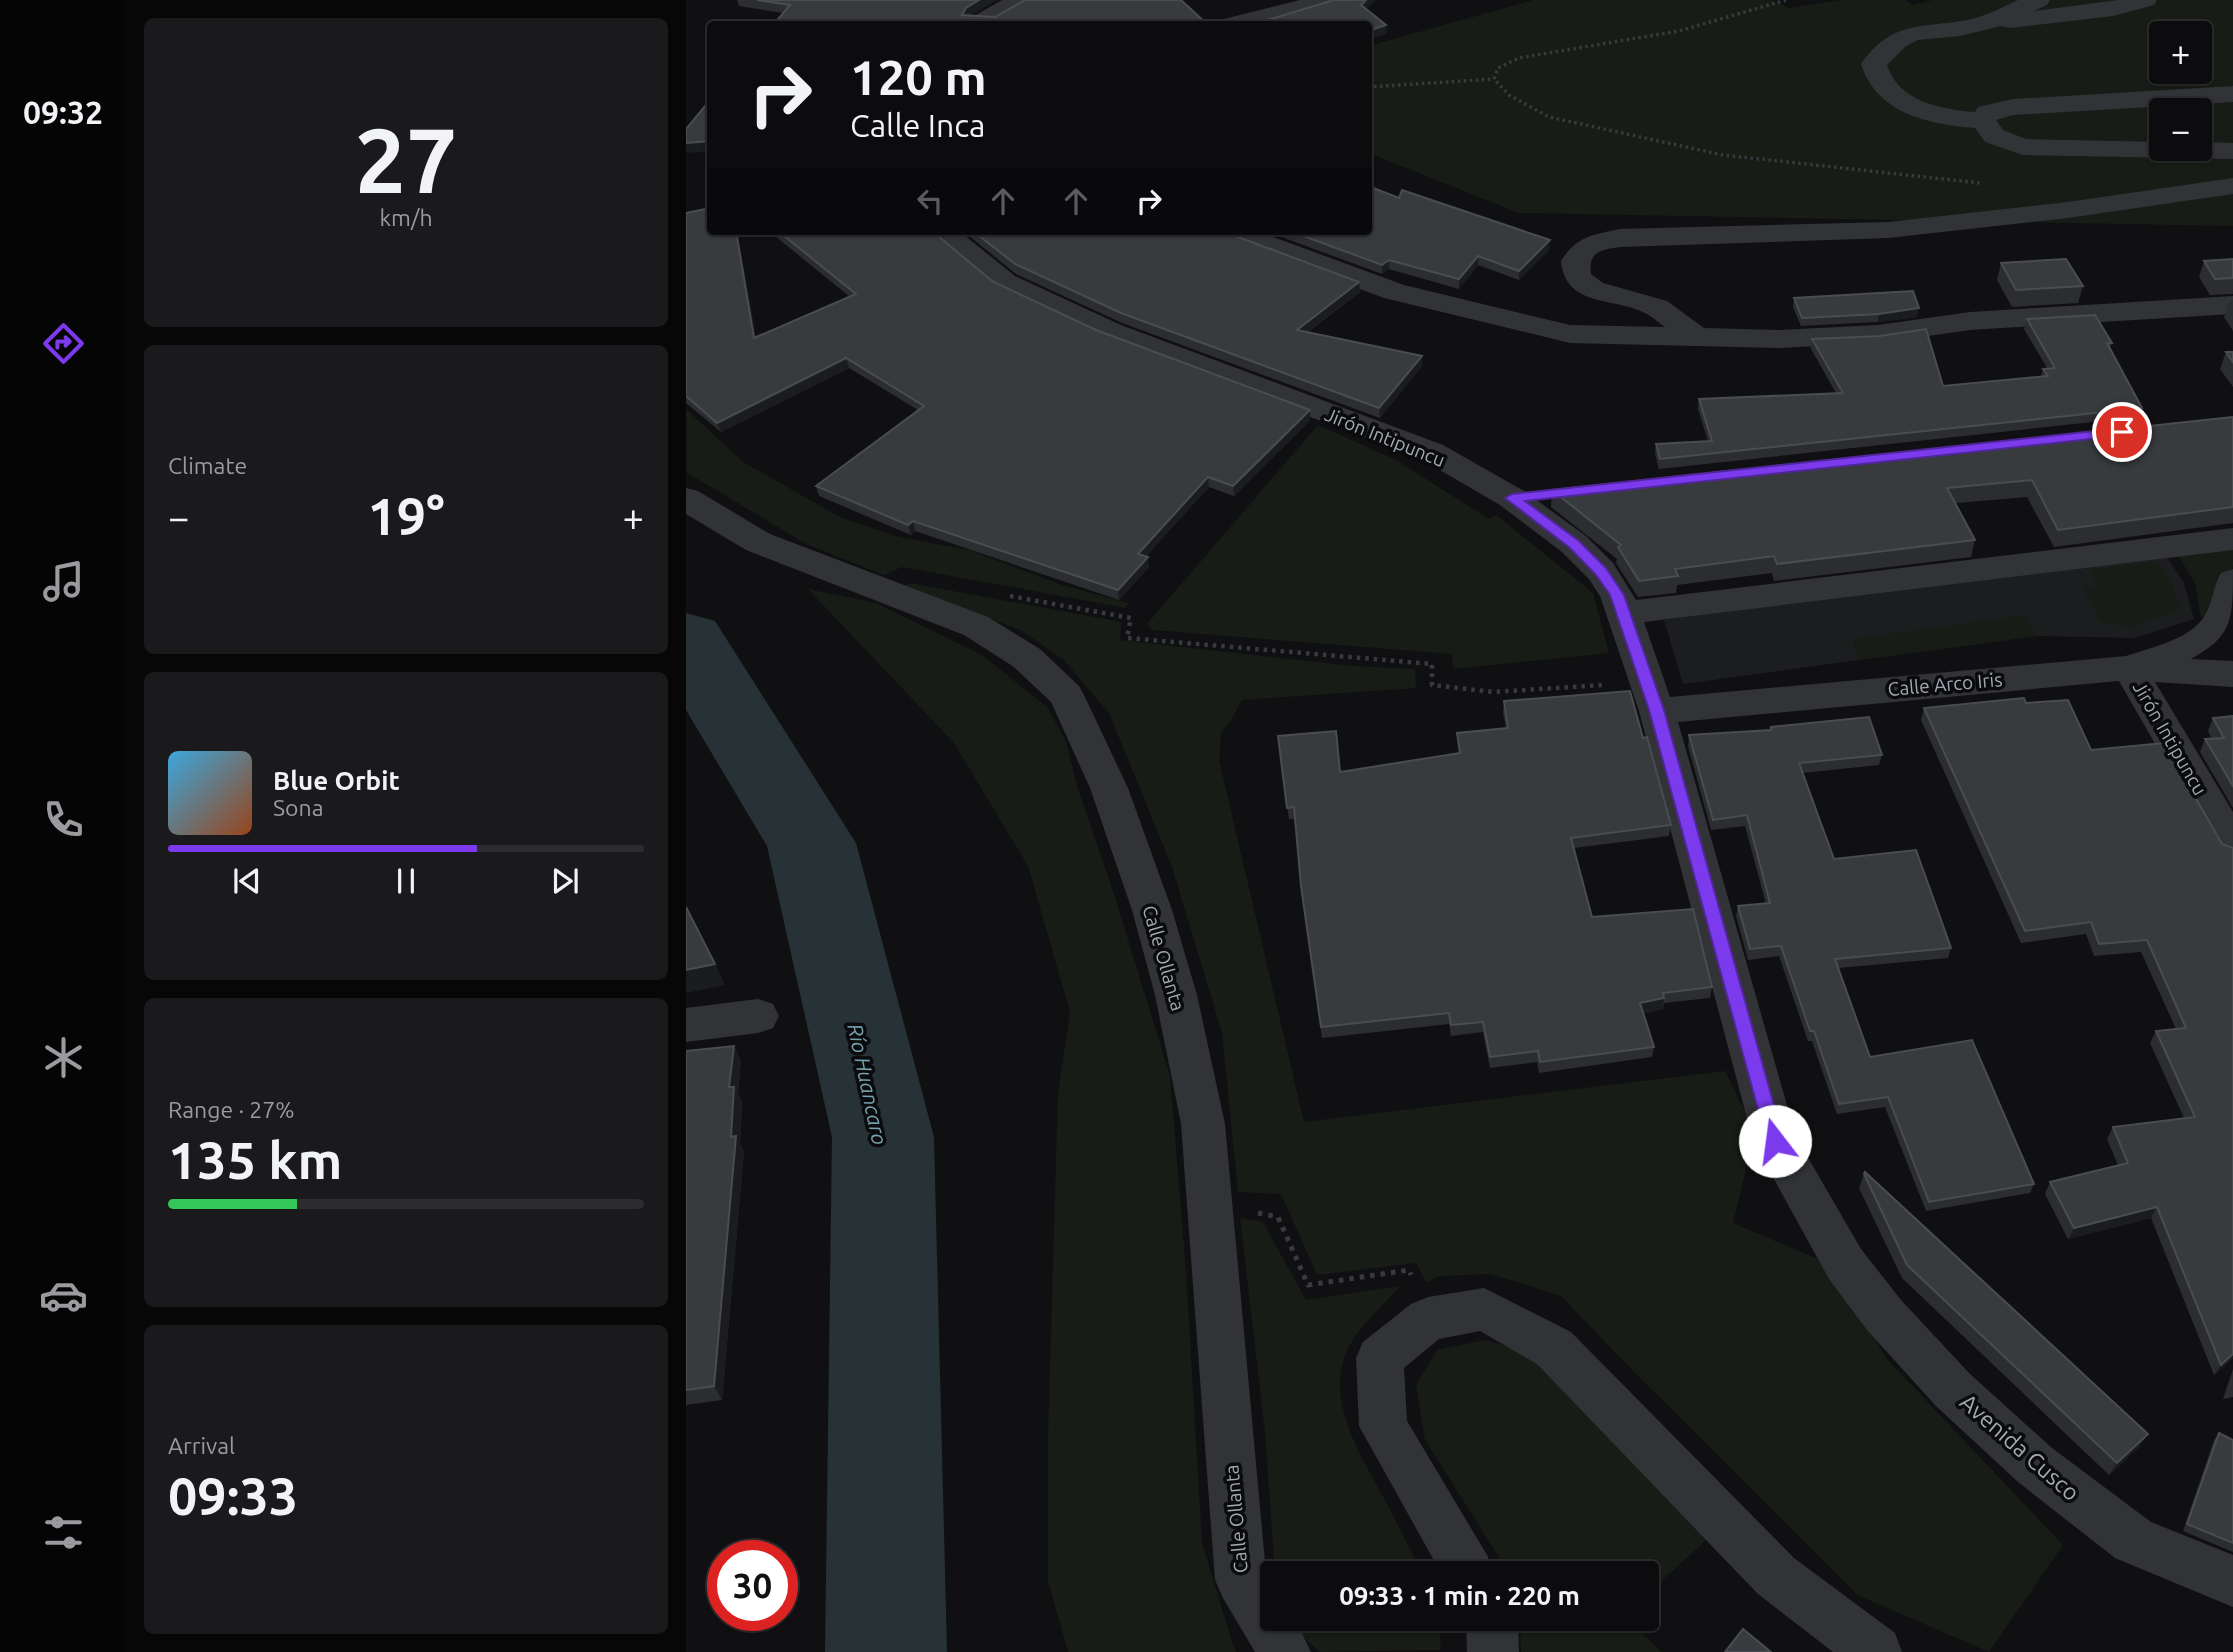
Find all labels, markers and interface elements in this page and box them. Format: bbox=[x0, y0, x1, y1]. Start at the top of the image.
map controls bbox=[2149, 21, 2212, 161]
button: + bbox=[2149, 21, 2212, 84]
icon: right bbox=[735, 49, 826, 140]
text: 120 m bbox=[850, 49, 987, 104]
text: 09:32 bbox=[23, 94, 103, 130]
button: − bbox=[2149, 98, 2212, 161]
text: Calle Inca bbox=[850, 107, 986, 143]
text: 27 bbox=[355, 108, 457, 210]
icon: left bbox=[911, 182, 949, 220]
icon: ahead bbox=[984, 182, 1022, 220]
icon: ahead bbox=[1057, 182, 1095, 220]
icon: right bbox=[1130, 182, 1168, 220]
text: km/h bbox=[379, 205, 433, 230]
icon: directions bbox=[39, 319, 88, 368]
pin bbox=[2092, 402, 2152, 462]
street label: Jirón Intipuncu bbox=[1322, 403, 1448, 471]
icon: arrive bbox=[2103, 413, 2141, 451]
text: Climate bbox=[168, 453, 247, 478]
text: 19° bbox=[367, 487, 445, 545]
text: − bbox=[168, 496, 189, 538]
text: + bbox=[623, 496, 644, 538]
icon: music bbox=[39, 557, 88, 606]
street label: Calle Arco Iris bbox=[1887, 668, 2003, 700]
street label: Jirón Intipuncu bbox=[2129, 677, 2211, 799]
text: Blue Orbit bbox=[273, 766, 400, 795]
icon: phone bbox=[39, 795, 88, 844]
text: Sona bbox=[273, 795, 323, 820]
icon: previous bbox=[228, 862, 266, 900]
icon: pause bbox=[387, 862, 425, 900]
icon: next bbox=[546, 862, 584, 900]
street label: Calle Ollanta bbox=[1138, 903, 1190, 1013]
water label: Río Huancaro bbox=[843, 1021, 893, 1147]
icon: climate bbox=[39, 1033, 88, 1082]
text: Range · 27% bbox=[168, 1097, 295, 1122]
position arrow bbox=[1738, 1104, 1812, 1178]
text: 135 km bbox=[168, 1131, 342, 1189]
icon: car bbox=[39, 1271, 88, 1320]
street label: Avenida Cusco bbox=[1956, 1389, 2084, 1505]
text: Arrival bbox=[168, 1433, 235, 1458]
street label: Calle Ollanta bbox=[1220, 1464, 1252, 1574]
text: 09:33 bbox=[168, 1467, 298, 1525]
icon: filters bbox=[39, 1508, 88, 1557]
speed limit sign: 30 bbox=[707, 1540, 798, 1631]
text: 09:33 · 1 min · 220 m bbox=[1339, 1581, 1580, 1610]

